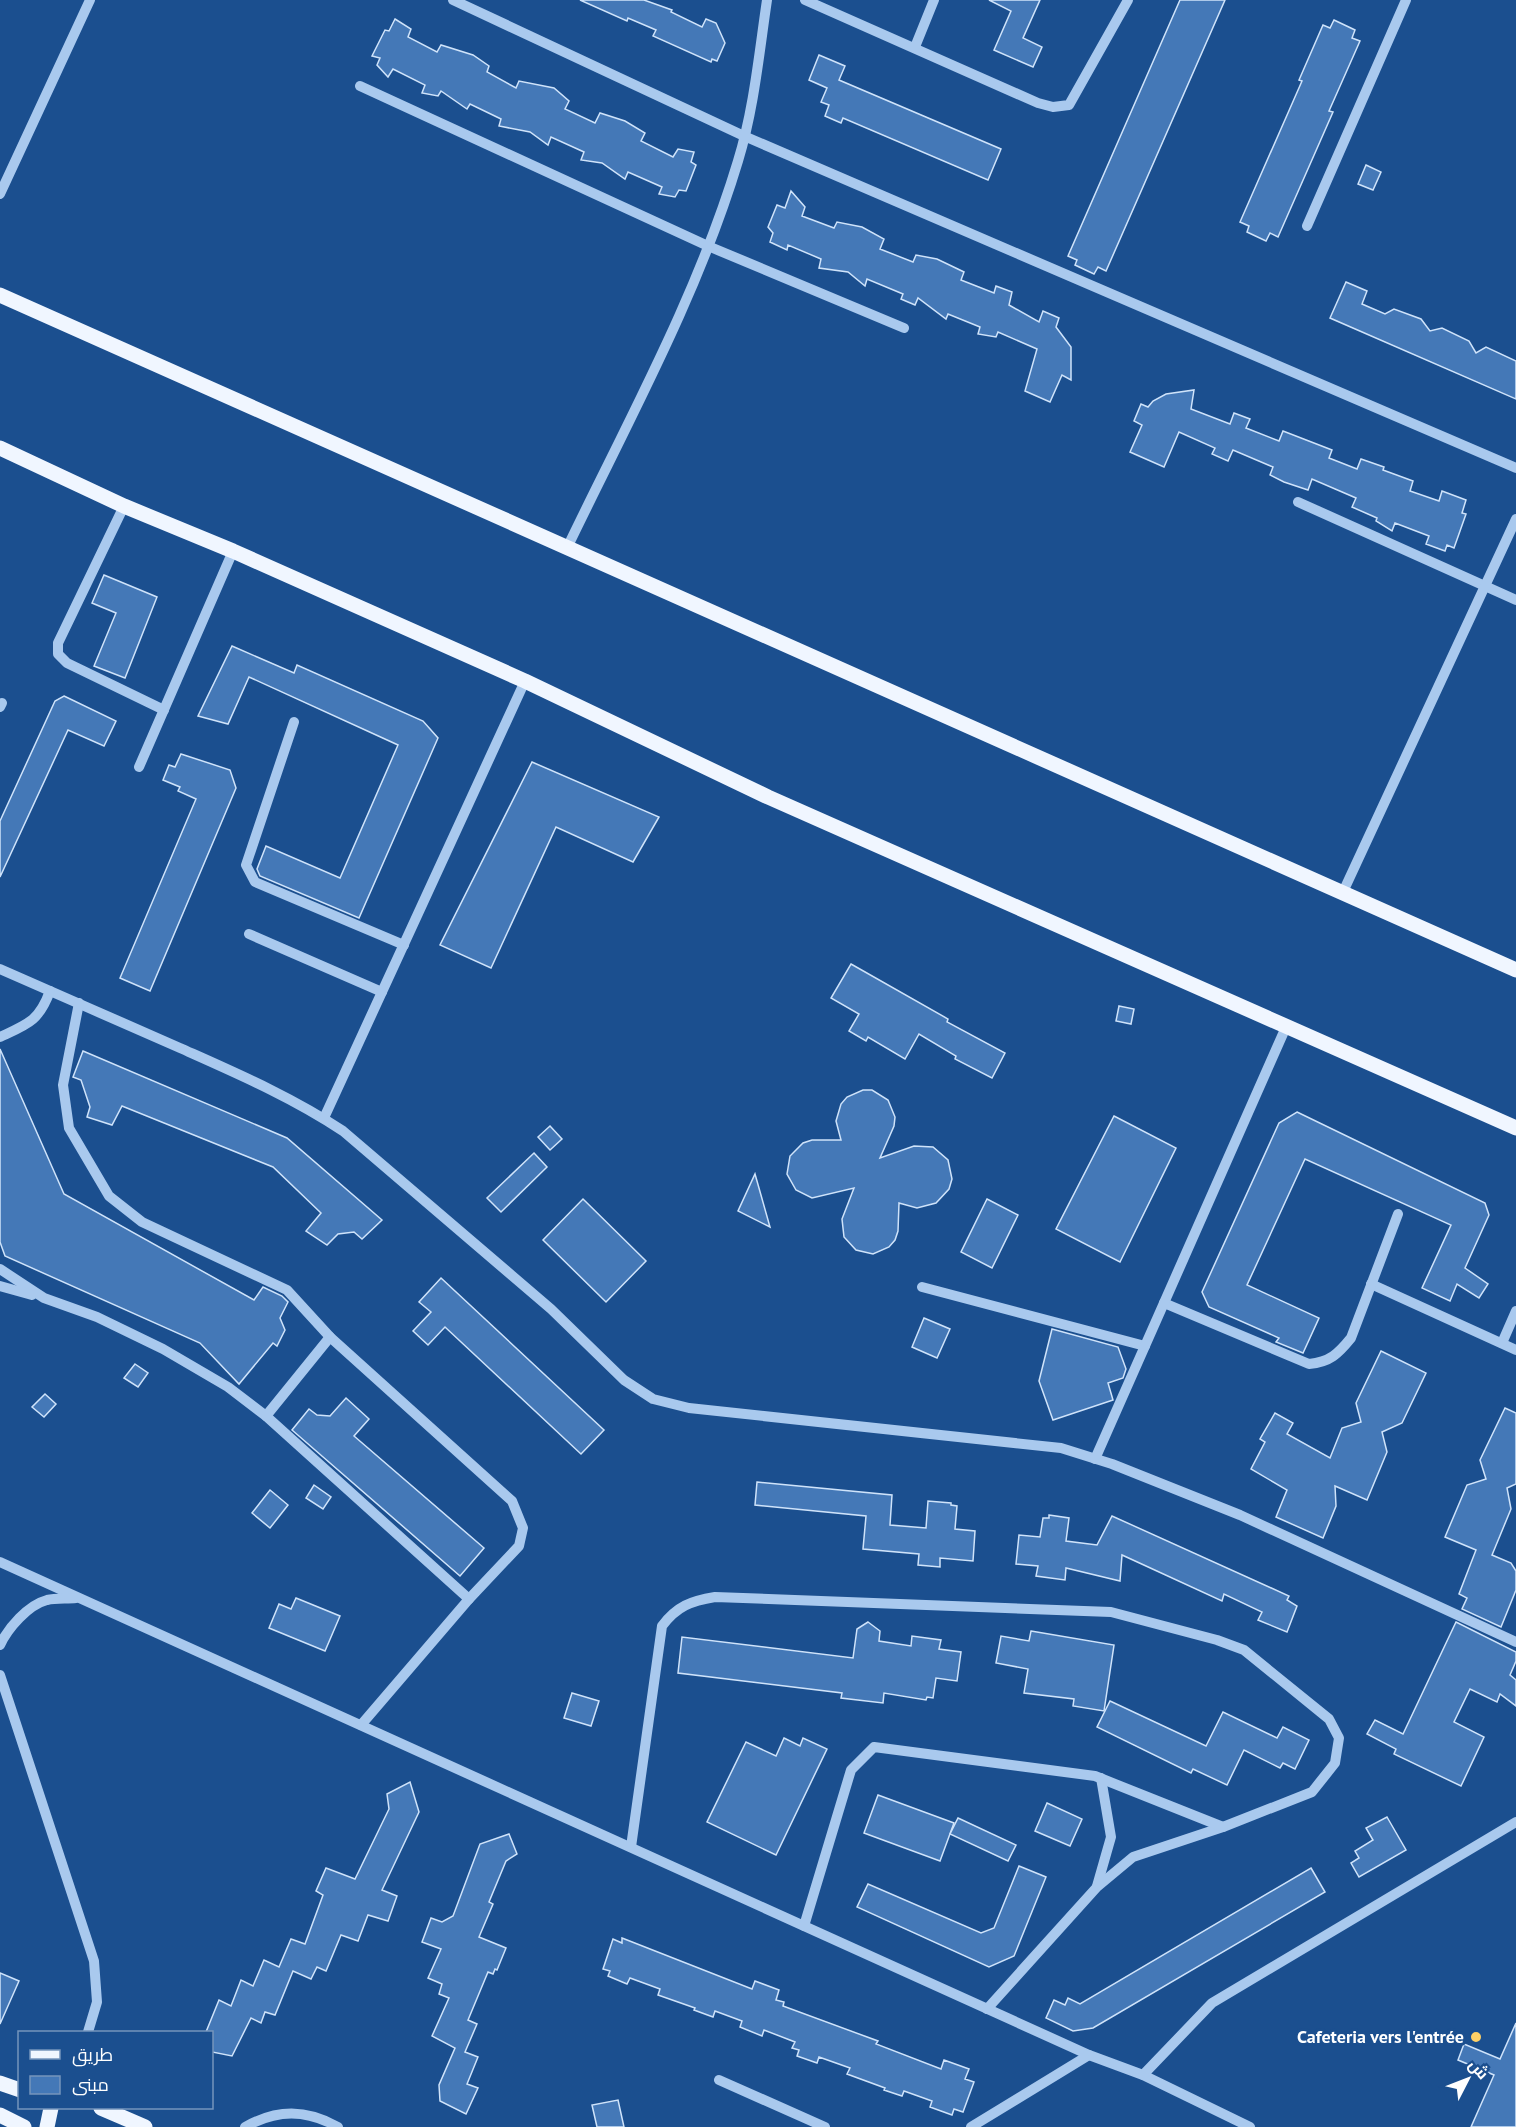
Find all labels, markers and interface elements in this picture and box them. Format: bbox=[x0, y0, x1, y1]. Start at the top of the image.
place label: Cafeteria vers l'entrée bbox=[1297, 2025, 1464, 2048]
marker: Cafeteria vers l'entrée bbox=[1469, 2030, 1483, 2044]
legend bbox=[18, 2031, 213, 2109]
text: طريق bbox=[72, 2043, 113, 2067]
north arrow bbox=[1438, 2049, 1498, 2109]
text: ش bbox=[1465, 2055, 1493, 2083]
text: مبنى bbox=[72, 2073, 109, 2096]

